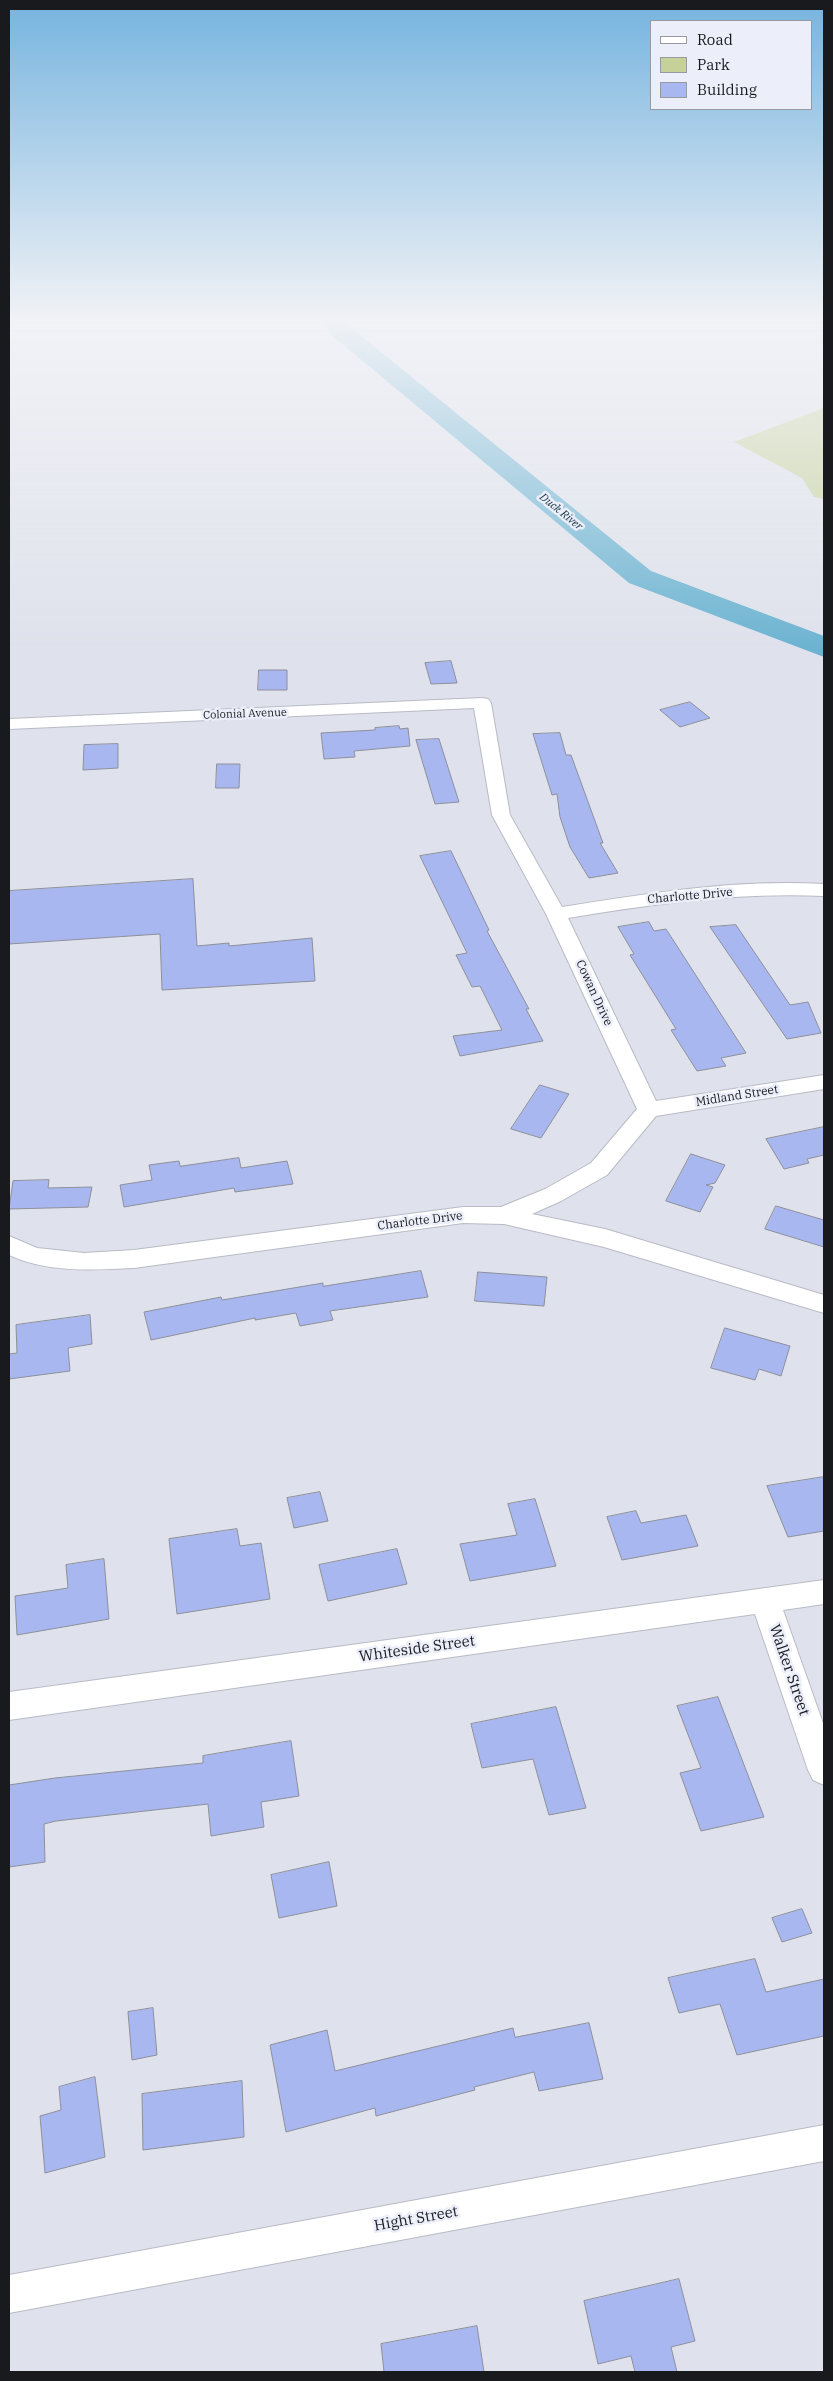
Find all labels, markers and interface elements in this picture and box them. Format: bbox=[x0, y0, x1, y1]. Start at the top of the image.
legend bbox=[650, 20, 813, 110]
text: Road bbox=[697, 30, 733, 49]
text: Park bbox=[697, 55, 730, 74]
text: Building bbox=[697, 80, 757, 99]
water label: Duck River bbox=[537, 491, 585, 533]
street label: Colonial Avenue bbox=[203, 706, 287, 722]
street label: Charlotte Drive bbox=[647, 885, 733, 907]
street label: Cowan Drive bbox=[572, 958, 616, 1028]
street label: Midland Street bbox=[695, 1082, 779, 1110]
street label: Charlotte Drive bbox=[377, 1209, 463, 1233]
street label: Walker Street bbox=[765, 1622, 813, 1718]
street label: Whiteside Street bbox=[358, 1632, 476, 1666]
street label: Hight Street bbox=[373, 2203, 459, 2235]

